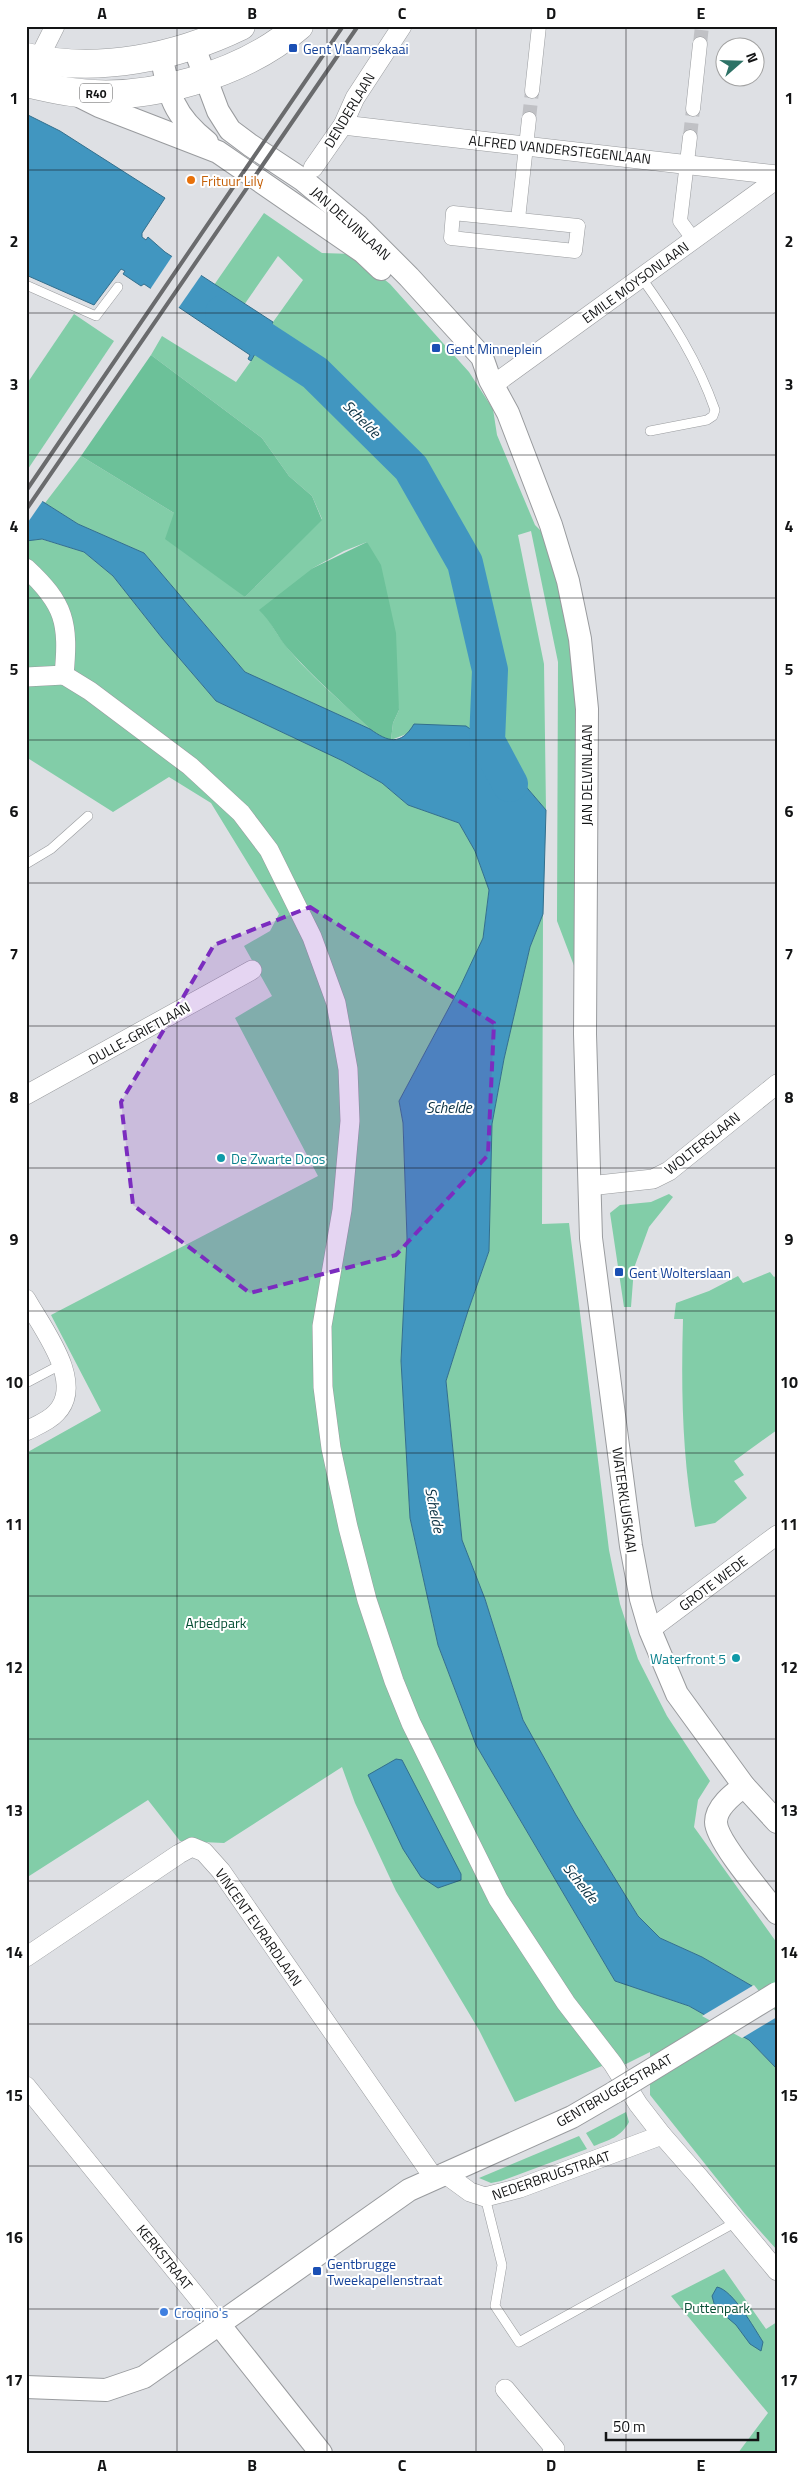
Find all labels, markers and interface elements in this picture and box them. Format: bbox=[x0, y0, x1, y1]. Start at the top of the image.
text: A bbox=[97, 1, 107, 25]
text: B bbox=[247, 1, 257, 25]
text: C bbox=[398, 1, 407, 25]
text: D bbox=[546, 1, 556, 25]
text: E bbox=[697, 1, 706, 25]
place label: Gent Vlaamsekaai bbox=[303, 38, 409, 59]
north arrow bbox=[716, 38, 766, 88]
marker: Gent Vlaamsekaai bbox=[287, 42, 299, 54]
text: N bbox=[741, 49, 764, 66]
street label: DENDERLAAN bbox=[318, 68, 380, 152]
road number: R40 bbox=[80, 84, 112, 102]
text: 1 bbox=[10, 86, 18, 110]
text: 1 bbox=[785, 86, 793, 110]
street label: ALFRED VANDERSTEGENLAAN bbox=[468, 129, 652, 169]
place label: Frituur Lily bbox=[201, 170, 264, 191]
marker: Frituur Lily bbox=[185, 174, 197, 186]
street label: JAN DELVINLAAN bbox=[306, 181, 396, 265]
text: 2 bbox=[10, 229, 18, 253]
text: 2 bbox=[785, 229, 793, 253]
street label: EMILE MOYSONLAAN bbox=[577, 236, 693, 328]
place label: Gent Minneplein bbox=[446, 338, 542, 359]
marker: Gent Minneplein bbox=[430, 342, 442, 354]
text: 3 bbox=[10, 372, 18, 396]
text: 3 bbox=[785, 372, 793, 396]
water label: Schelde bbox=[338, 395, 387, 444]
text: 4 bbox=[10, 514, 19, 538]
text: 4 bbox=[785, 514, 794, 538]
text: 5 bbox=[10, 657, 19, 681]
text: 5 bbox=[785, 657, 794, 681]
street label: JAN DELVINLAAN bbox=[576, 724, 597, 826]
text: 6 bbox=[10, 799, 19, 823]
text: 6 bbox=[785, 799, 794, 823]
text: 7 bbox=[10, 942, 18, 966]
text: 7 bbox=[785, 942, 793, 966]
street label: DULLE-GRIETLAAN bbox=[84, 996, 194, 1070]
text: 8 bbox=[10, 1085, 19, 1109]
text: 8 bbox=[785, 1085, 794, 1109]
water label: Schelde bbox=[426, 1096, 473, 1119]
street label: WOLTERSLAAN bbox=[660, 1107, 744, 1179]
place label: De Zwarte Doos bbox=[231, 1148, 325, 1169]
marker: De Zwarte Doos bbox=[215, 1152, 227, 1164]
text: 9 bbox=[10, 1227, 19, 1251]
text: 9 bbox=[785, 1227, 794, 1251]
place label: Gent Wolterslaan bbox=[629, 1262, 731, 1283]
marker: Gent Wolterslaan bbox=[613, 1266, 625, 1278]
text: 10 bbox=[5, 1370, 23, 1394]
text: 10 bbox=[780, 1370, 798, 1394]
street label: WATERKLUISKAAI bbox=[607, 1446, 643, 1554]
water label: Schelde bbox=[419, 1485, 451, 1536]
text: 11 bbox=[5, 1512, 23, 1536]
text: 11 bbox=[780, 1512, 798, 1536]
street label: GROTE WEDE bbox=[674, 1550, 752, 1616]
park label: Arbedpark bbox=[186, 1612, 247, 1633]
place label: Waterfront 5 bbox=[650, 1648, 726, 1669]
marker: Waterfront 5 bbox=[730, 1652, 742, 1664]
text: 12 bbox=[5, 1655, 23, 1679]
text: 12 bbox=[780, 1655, 798, 1679]
text: 13 bbox=[5, 1798, 23, 1822]
text: 13 bbox=[780, 1798, 798, 1822]
water label: Schelde bbox=[558, 1858, 605, 1909]
street label: VINCENT EVRARDLAAN bbox=[210, 1864, 308, 1990]
text: 14 bbox=[5, 1940, 23, 1964]
text: 14 bbox=[780, 1940, 798, 1964]
street label: GENTBRUGGESTRAAT bbox=[552, 2048, 677, 2132]
text: 15 bbox=[5, 2083, 23, 2107]
text: 15 bbox=[780, 2083, 798, 2107]
street label: NEDERBRUGSTRAAT bbox=[489, 2145, 614, 2205]
street label: KERKSTRAAT bbox=[132, 2220, 198, 2295]
text: 16 bbox=[5, 2225, 23, 2249]
text: 16 bbox=[780, 2225, 798, 2249]
place label: Gentbrugge Tweekapellenstraat bbox=[327, 2253, 443, 2290]
marker: Gentbrugge Tweekapellenstraat bbox=[311, 2265, 323, 2277]
park label: Puttenpark bbox=[684, 2297, 750, 2318]
place label: Croqino's bbox=[174, 2302, 228, 2323]
marker: Croqino's bbox=[158, 2306, 170, 2318]
text: 17 bbox=[5, 2368, 23, 2392]
text: 17 bbox=[780, 2368, 798, 2392]
scale bar bbox=[606, 2409, 758, 2441]
text: 50 m bbox=[613, 2415, 646, 2438]
text: A bbox=[97, 2453, 107, 2477]
text: B bbox=[247, 2453, 257, 2477]
text: C bbox=[398, 2453, 407, 2477]
text: D bbox=[546, 2453, 556, 2477]
text: E bbox=[697, 2453, 706, 2477]

